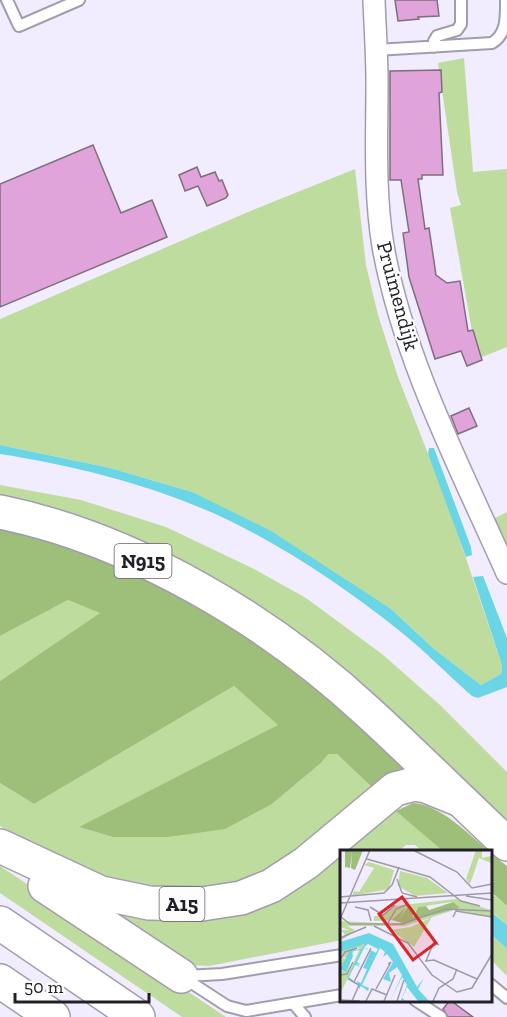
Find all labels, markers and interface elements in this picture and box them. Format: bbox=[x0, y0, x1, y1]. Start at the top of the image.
street label: Pruimendijk bbox=[371, 238, 425, 354]
road number: N915 bbox=[114, 544, 172, 578]
inset map bbox=[340, 850, 492, 1002]
road number: A15 bbox=[160, 887, 204, 921]
scale bar bbox=[15, 966, 148, 1004]
text: 50 m bbox=[24, 976, 64, 998]

